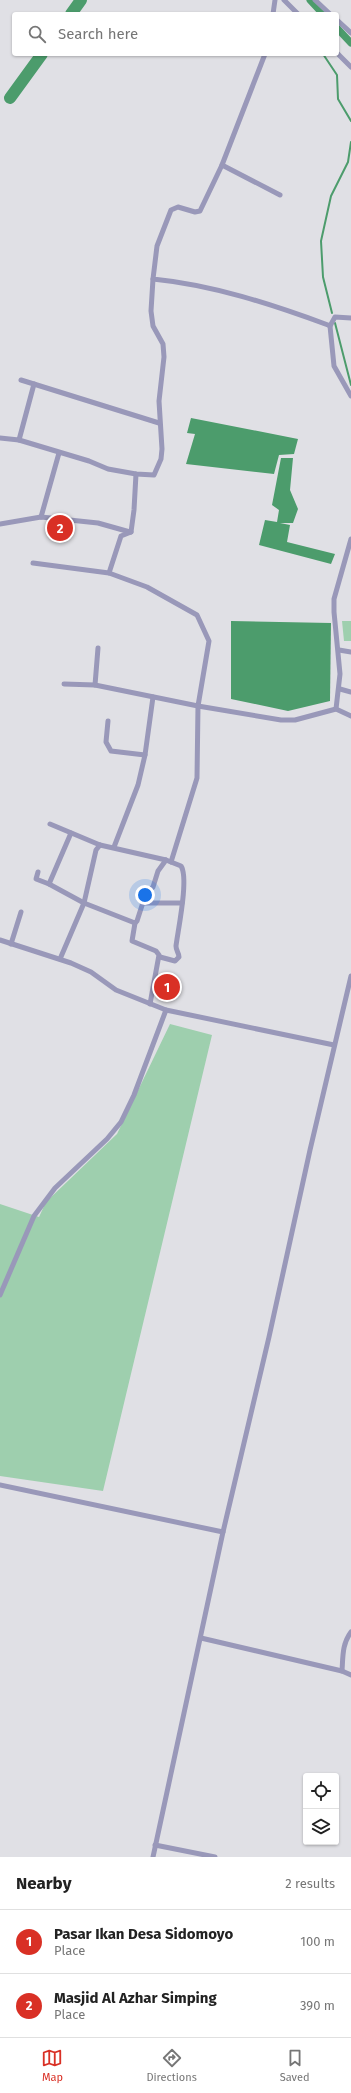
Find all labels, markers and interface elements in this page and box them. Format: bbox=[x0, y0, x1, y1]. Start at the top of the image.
search box bbox=[12, 12, 339, 56]
icon: search bbox=[26, 23, 48, 45]
text: Search here bbox=[58, 25, 138, 43]
pin: 2 bbox=[47, 513, 73, 543]
your location bbox=[135, 885, 155, 905]
pin: 1 bbox=[154, 972, 180, 1002]
map controls bbox=[303, 1773, 339, 1845]
button: locate bbox=[303, 1773, 339, 1809]
button: layers bbox=[303, 1809, 339, 1845]
text: Nearby bbox=[16, 1873, 71, 1894]
text: 2 results bbox=[285, 1876, 335, 1891]
text: Pasar Ikan Desa Sidomoyo bbox=[54, 1925, 233, 1943]
text: 1 bbox=[26, 1934, 32, 1949]
text: 100 m bbox=[300, 1934, 335, 1949]
text: Place bbox=[54, 1943, 85, 1958]
text: Masjid Al Azhar Simping bbox=[54, 1989, 217, 2007]
text: 2 bbox=[26, 1998, 32, 2013]
text: 390 m bbox=[300, 1998, 335, 2013]
text: Place bbox=[54, 2007, 85, 2022]
tab: Map bbox=[41, 2047, 63, 2084]
tab: Directions bbox=[146, 2047, 197, 2084]
tab: Saved bbox=[280, 2047, 310, 2084]

